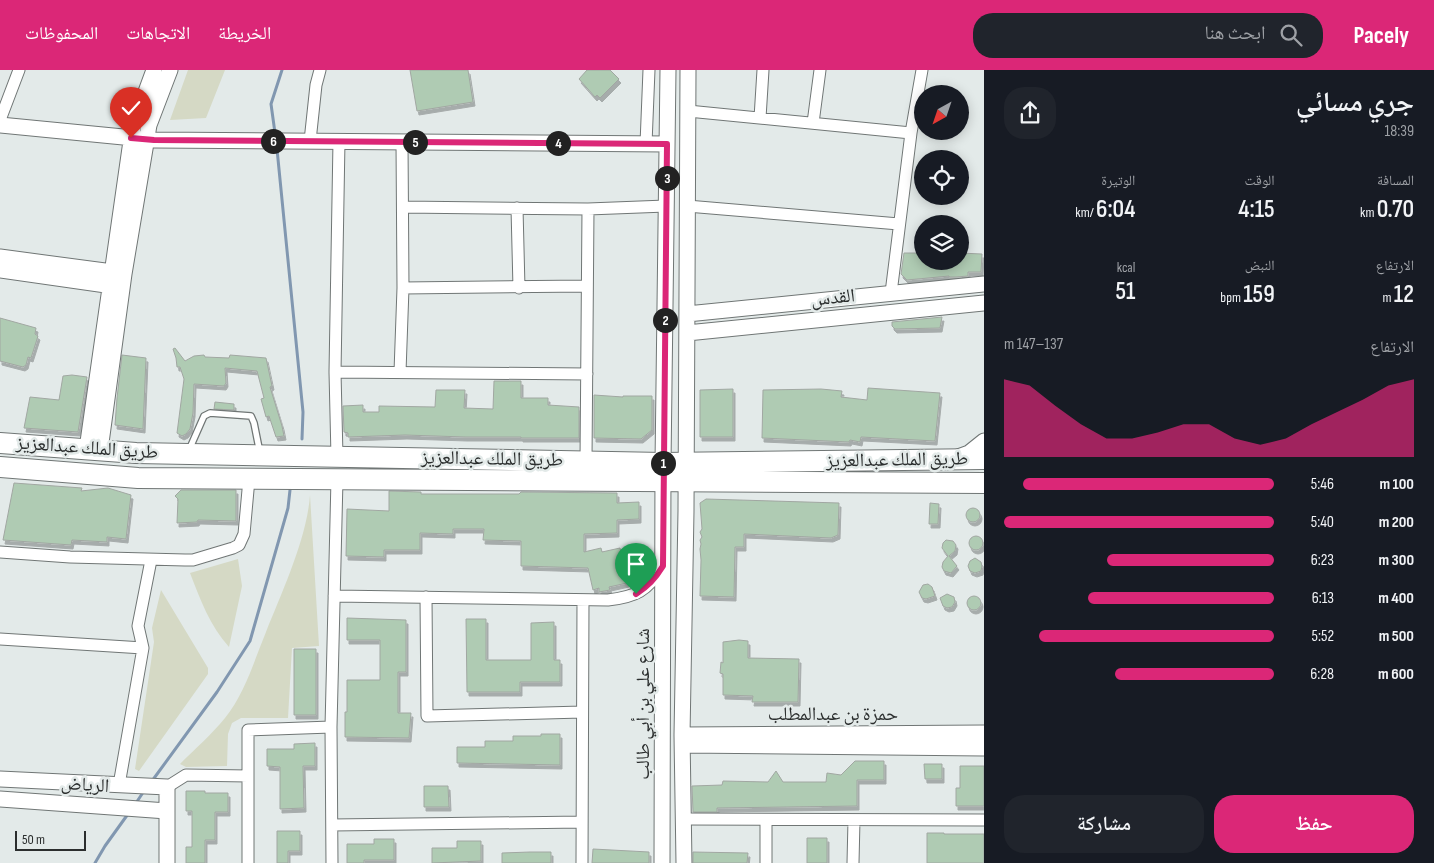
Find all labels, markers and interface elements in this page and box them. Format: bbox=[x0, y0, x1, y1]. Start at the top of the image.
search box bbox=[973, 13, 1323, 58]
icon: search bbox=[1277, 21, 1305, 49]
text: Pacely bbox=[1353, 21, 1409, 50]
text: ابحث هنا bbox=[1204, 22, 1265, 45]
text: المحفوظات bbox=[25, 23, 98, 44]
text: الاتجاهات bbox=[126, 23, 190, 44]
text: الخريطة bbox=[218, 23, 271, 44]
north arrow bbox=[914, 85, 969, 140]
map controls bbox=[914, 85, 969, 270]
text: جري مسائي bbox=[1296, 86, 1414, 119]
pin bbox=[110, 87, 152, 138]
button: share bbox=[1004, 87, 1056, 139]
icon: check bbox=[117, 94, 145, 122]
text: 18:39 bbox=[1385, 122, 1414, 141]
pin: 6 bbox=[260, 128, 286, 154]
pin: 5 bbox=[402, 130, 428, 154]
pin: 4 bbox=[546, 130, 570, 156]
text: 6 bbox=[270, 133, 277, 150]
text: 5 bbox=[412, 134, 419, 151]
text: 4 bbox=[555, 135, 562, 152]
button: locate bbox=[914, 150, 969, 205]
pin: 3 bbox=[654, 166, 680, 190]
text: 3 bbox=[664, 170, 671, 187]
text: الوتيرة bbox=[1101, 172, 1135, 189]
text: الوقت bbox=[1245, 172, 1275, 189]
text: المسافة bbox=[1377, 172, 1414, 189]
text: 6:04 bbox=[1096, 194, 1135, 225]
text: 4:15 bbox=[1238, 194, 1275, 225]
text: 0.70 bbox=[1377, 194, 1414, 225]
text: /km bbox=[1075, 204, 1096, 221]
text: km bbox=[1360, 204, 1377, 221]
button: layers bbox=[914, 215, 969, 270]
text: النبض bbox=[1245, 257, 1275, 274]
text: الارتفاع bbox=[1376, 257, 1414, 274]
text: kcal bbox=[1117, 259, 1135, 276]
text: 51 bbox=[1115, 276, 1135, 307]
text: 159 bbox=[1243, 279, 1275, 310]
text: 12 bbox=[1394, 279, 1414, 310]
street label: القدس bbox=[810, 284, 856, 312]
text: bpm bbox=[1220, 289, 1243, 306]
text: m bbox=[1382, 289, 1394, 306]
pin: 2 bbox=[652, 308, 678, 332]
text: 2 bbox=[662, 312, 669, 329]
text: 137–147 m bbox=[1004, 335, 1063, 354]
text: الارتفاع bbox=[1370, 338, 1414, 357]
street label: طريق الملك عبدالعزيز bbox=[14, 431, 159, 464]
street label: طريق الملك عبدالعزيز bbox=[420, 446, 563, 472]
street label: طريق الملك عبدالعزيز bbox=[825, 447, 968, 473]
pin: 1 bbox=[650, 450, 676, 476]
text: 1 bbox=[661, 455, 666, 472]
text: 5:46 bbox=[1311, 475, 1334, 494]
text: 100 m bbox=[1379, 475, 1414, 494]
text: 5:40 bbox=[1311, 513, 1334, 532]
text: 200 m bbox=[1379, 513, 1414, 532]
pin bbox=[615, 543, 657, 594]
icon: arrive bbox=[622, 550, 650, 578]
text: 6:23 bbox=[1311, 551, 1334, 570]
text: 300 m bbox=[1378, 551, 1414, 570]
text: 6:13 bbox=[1312, 589, 1334, 608]
text: 400 m bbox=[1378, 589, 1414, 608]
text: 5:52 bbox=[1312, 627, 1334, 646]
text: 500 m bbox=[1379, 627, 1414, 646]
street label: شارع علي بن أبي طالب bbox=[631, 628, 657, 780]
text: 6:28 bbox=[1310, 665, 1334, 684]
text: 600 m bbox=[1378, 665, 1414, 684]
street label: حمزة بن عبدالمطلب bbox=[768, 703, 898, 726]
street label: الرياض bbox=[60, 772, 110, 798]
button: مشاركة bbox=[1004, 795, 1204, 853]
button: حفظ bbox=[1214, 795, 1414, 853]
scale bar bbox=[15, 828, 86, 851]
text: 50 m bbox=[22, 831, 45, 848]

